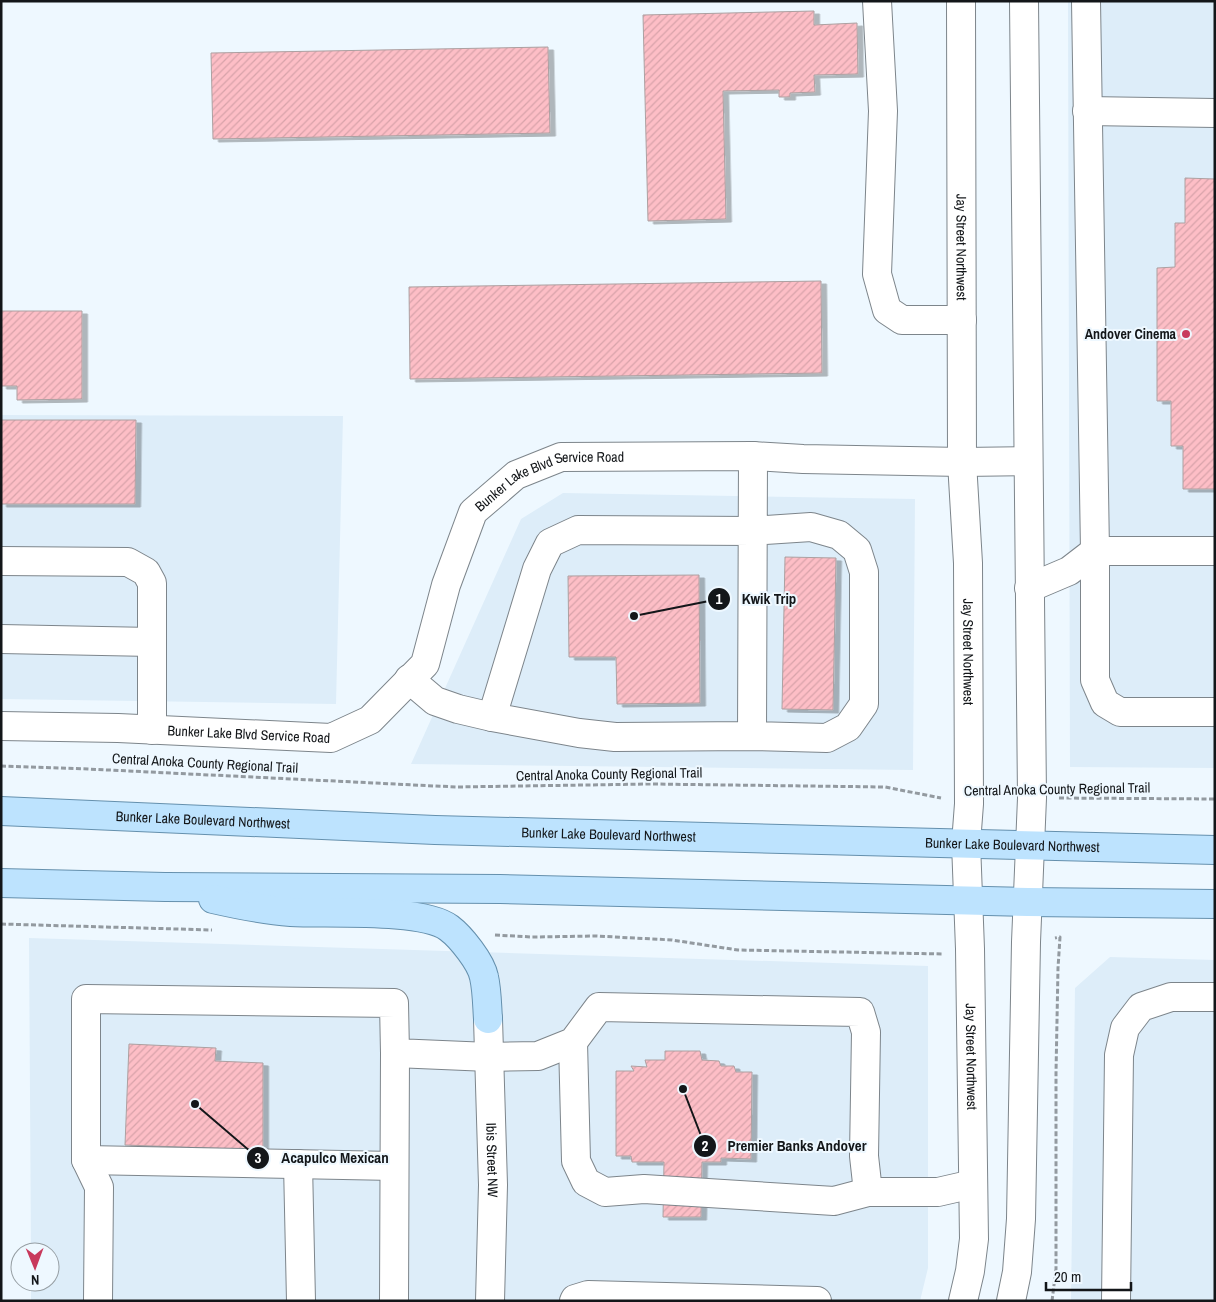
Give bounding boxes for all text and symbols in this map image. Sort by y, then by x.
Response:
street label: Jay Street Northwest [952,194,971,300]
place label: Andover Cinema [1085,325,1177,343]
marker: Andover Cinema [1180,328,1192,340]
street label: Bunker Lake Blvd Service Road [471,448,624,515]
callout: Kwik Trip [706,584,806,614]
text: 1 [716,588,723,609]
text: Kwik Trip [742,588,796,609]
street label: Jay Street Northwest [959,598,978,705]
street label: Bunker Lake Blvd Service Road [167,721,331,747]
street label: Central Anoka County Regional Trail [111,749,299,777]
street label: Central Anoka County Regional Trail [516,763,702,785]
street label: Central Anoka County Regional Trail [964,778,1150,800]
street label: Bunker Lake Boulevard Northwest [115,807,290,833]
street label: Bunker Lake Boulevard Northwest [521,823,696,846]
street label: Bunker Lake Boulevard Northwest [925,834,1100,856]
street label: Jay Street Northwest [962,1003,981,1110]
street label: Ibis Street NW [482,1122,502,1198]
callout: Premier Banks Andover [693,1131,877,1161]
text: 2 [702,1135,709,1156]
text: Premier Banks Andover [727,1135,867,1156]
callout: Acapulco Mexican [246,1143,398,1173]
text: 3 [255,1147,262,1168]
text: Acapulco Mexican [281,1147,389,1168]
north arrow [10,1242,60,1292]
scale bar [1046,1260,1131,1292]
text: 20 m [1054,1266,1081,1287]
text: N [31,1271,40,1289]

